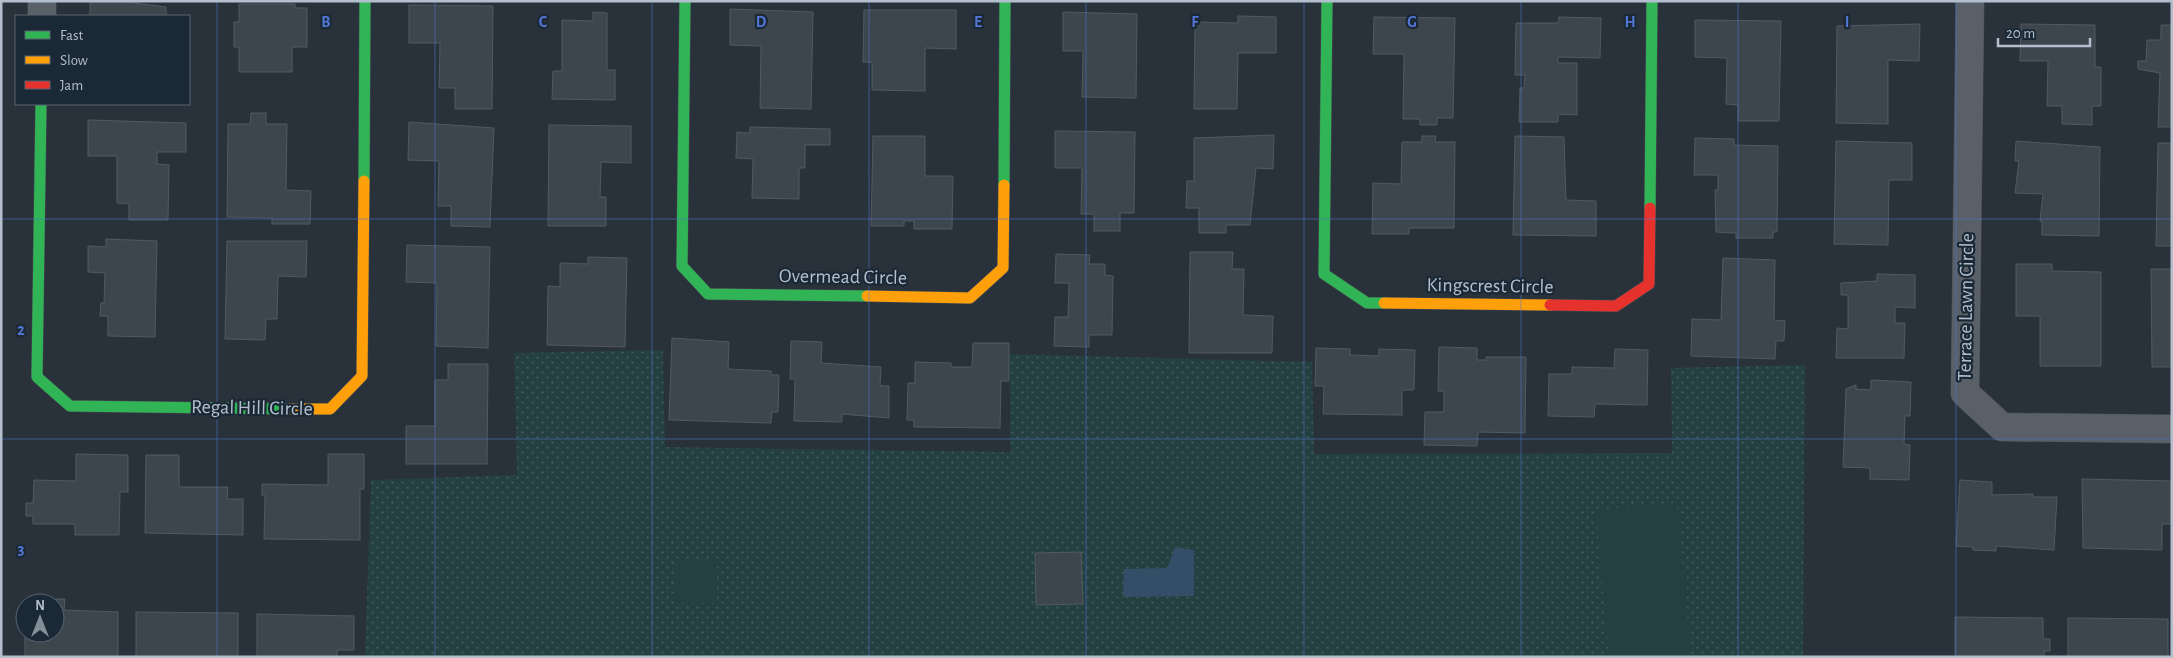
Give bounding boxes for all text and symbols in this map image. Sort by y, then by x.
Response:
text: B [321,14,331,30]
text: C [539,14,548,30]
text: D [756,14,767,30]
text: E [974,14,982,30]
text: F [1191,14,1199,30]
text: G [1407,14,1417,30]
text: H [1624,14,1636,30]
text: I [1845,14,1849,30]
legend [15,15,190,105]
scale bar [1998,15,2090,47]
text: 20 m [2006,26,2035,41]
text: Fast [60,28,84,43]
text: Slow [60,53,88,68]
text: Jam [60,78,83,93]
street label: Terrace Lawn Circle [1955,233,1977,381]
street label: Overmead Circle [779,266,907,288]
street label: Kingscrest Circle [1426,275,1554,297]
text: 2 [17,322,25,338]
street label: Regal Hill Circle [191,397,313,419]
text: 3 [18,541,25,557]
north arrow [15,593,65,643]
text: N [35,599,45,613]

